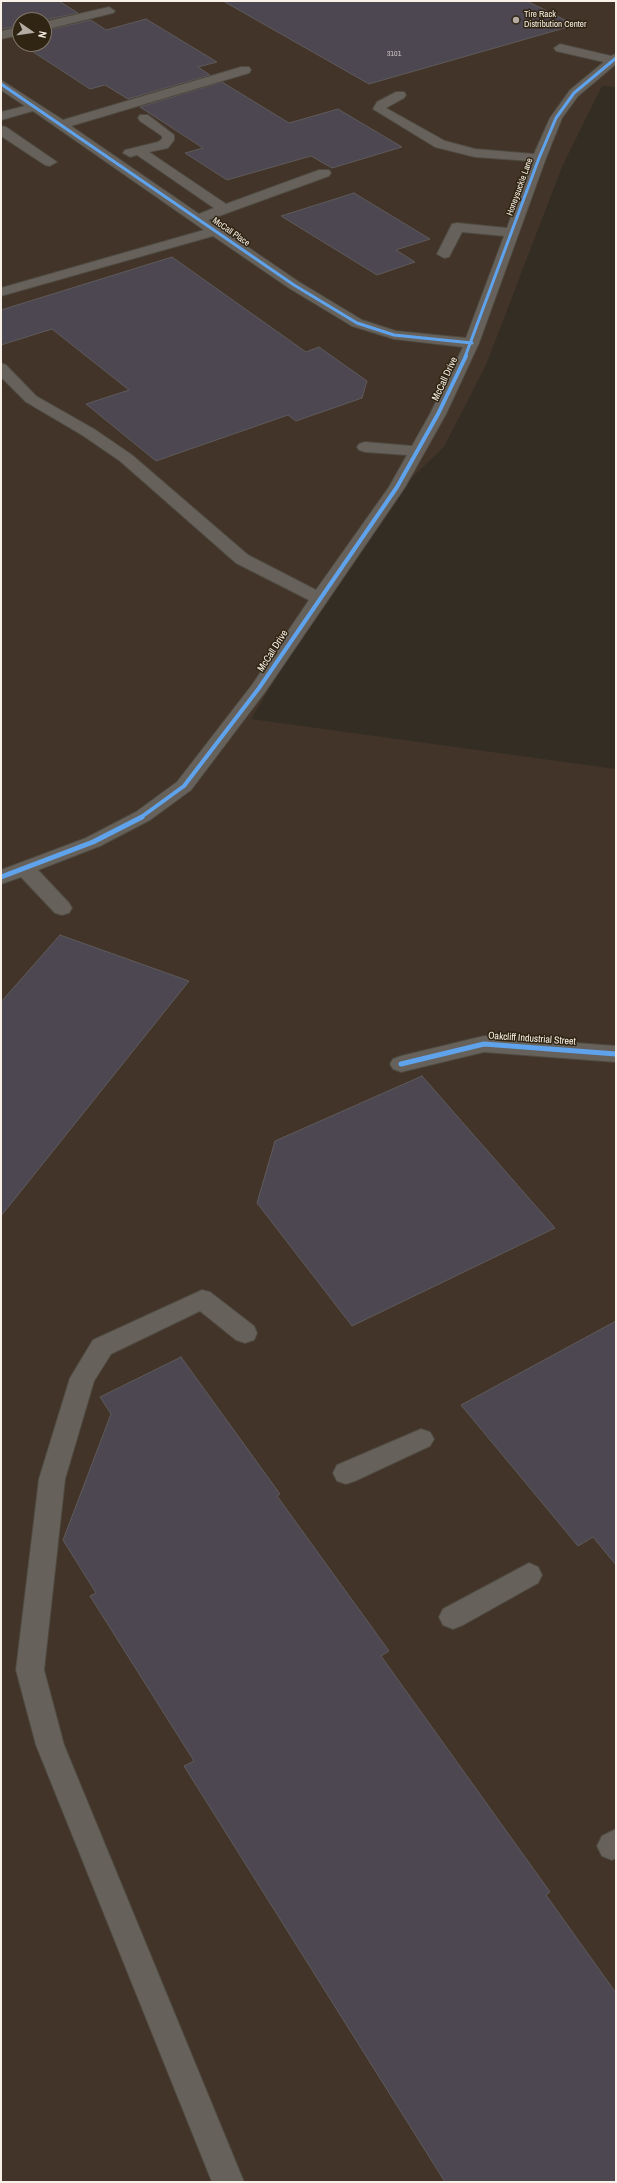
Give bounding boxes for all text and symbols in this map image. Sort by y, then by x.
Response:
place label: Tire Rack Distribution Center [524,10,586,31]
north arrow [12,12,52,52]
marker: Tire Rack Distribution Center [511,15,521,25]
text: N [35,30,50,39]
house number: 3101 [387,49,401,59]
street label: Honeysuckle Lane [505,157,535,217]
street label: McCall Place [210,215,252,249]
street label: McCall Drive [430,355,460,403]
street label: McCall Drive [255,628,291,674]
street label: Oakcliff Industrial Street [488,1030,576,1048]

